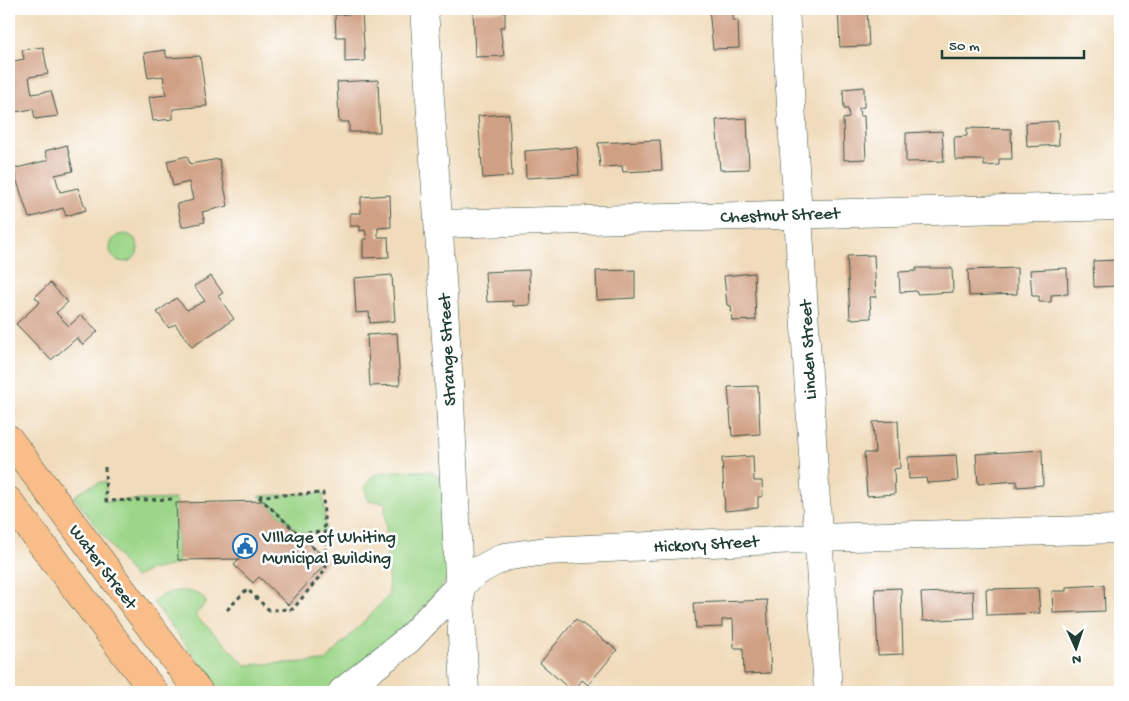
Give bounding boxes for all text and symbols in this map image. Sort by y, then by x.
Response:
scale bar [942,28,1084,60]
text: 50 m [949,38,980,56]
street label: Chestnut Street [720,204,842,229]
street label: Strange Street [435,292,462,407]
street label: Linden Street [796,298,823,400]
street label: Water Street [63,521,142,615]
place label: VIllage of Whiting Municipal Building [261,528,396,570]
street label: Hickory Street [653,532,761,559]
public building icon: VIllage of Whiting Municipal Building [232,533,258,559]
north arrow [1052,624,1102,674]
text: N [1072,650,1082,667]

